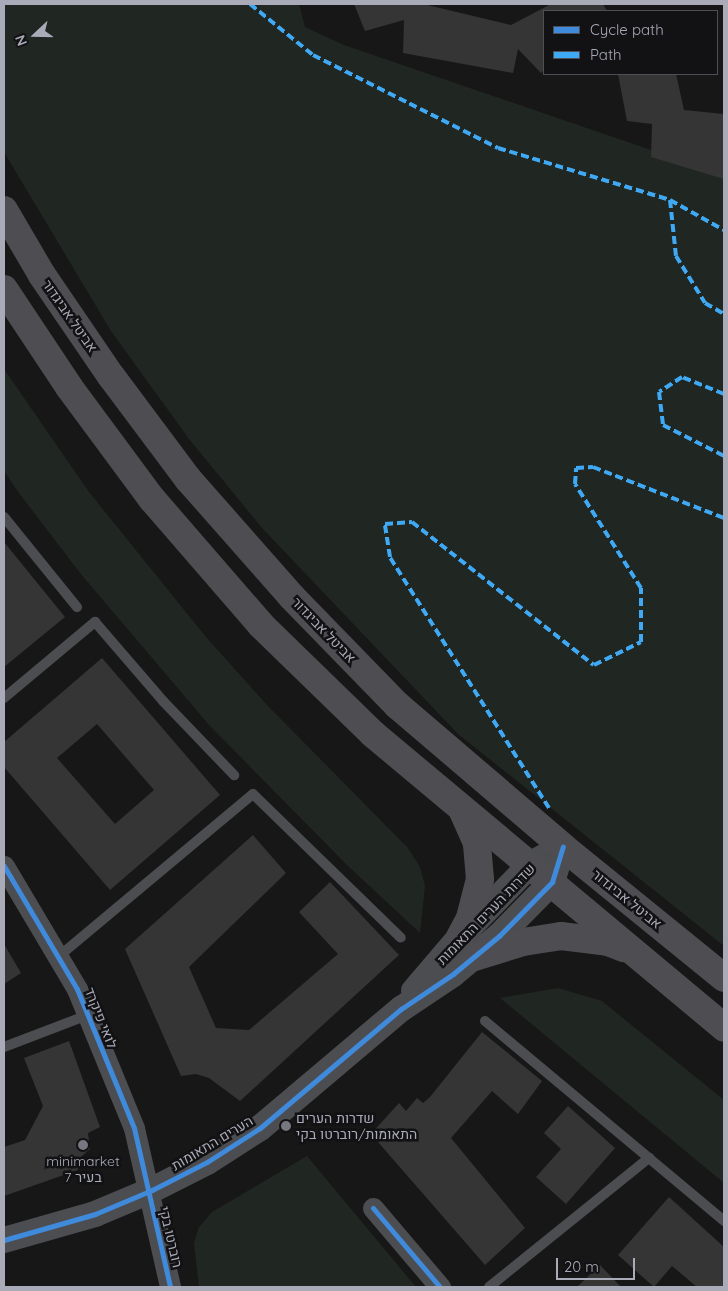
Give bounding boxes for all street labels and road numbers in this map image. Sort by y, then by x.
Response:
street label: אביטל אביגדור [39,277,101,355]
street label: אביטל אביגדור [289,594,359,666]
street label: שדרות הערים התאומות [433,860,539,968]
street label: אביטל אביגדור [589,866,665,932]
street label: לואי פיקרד [81,985,121,1051]
street label: הערים התאומות [168,1112,256,1174]
street label: רוברטו בקי [156,1205,186,1269]

